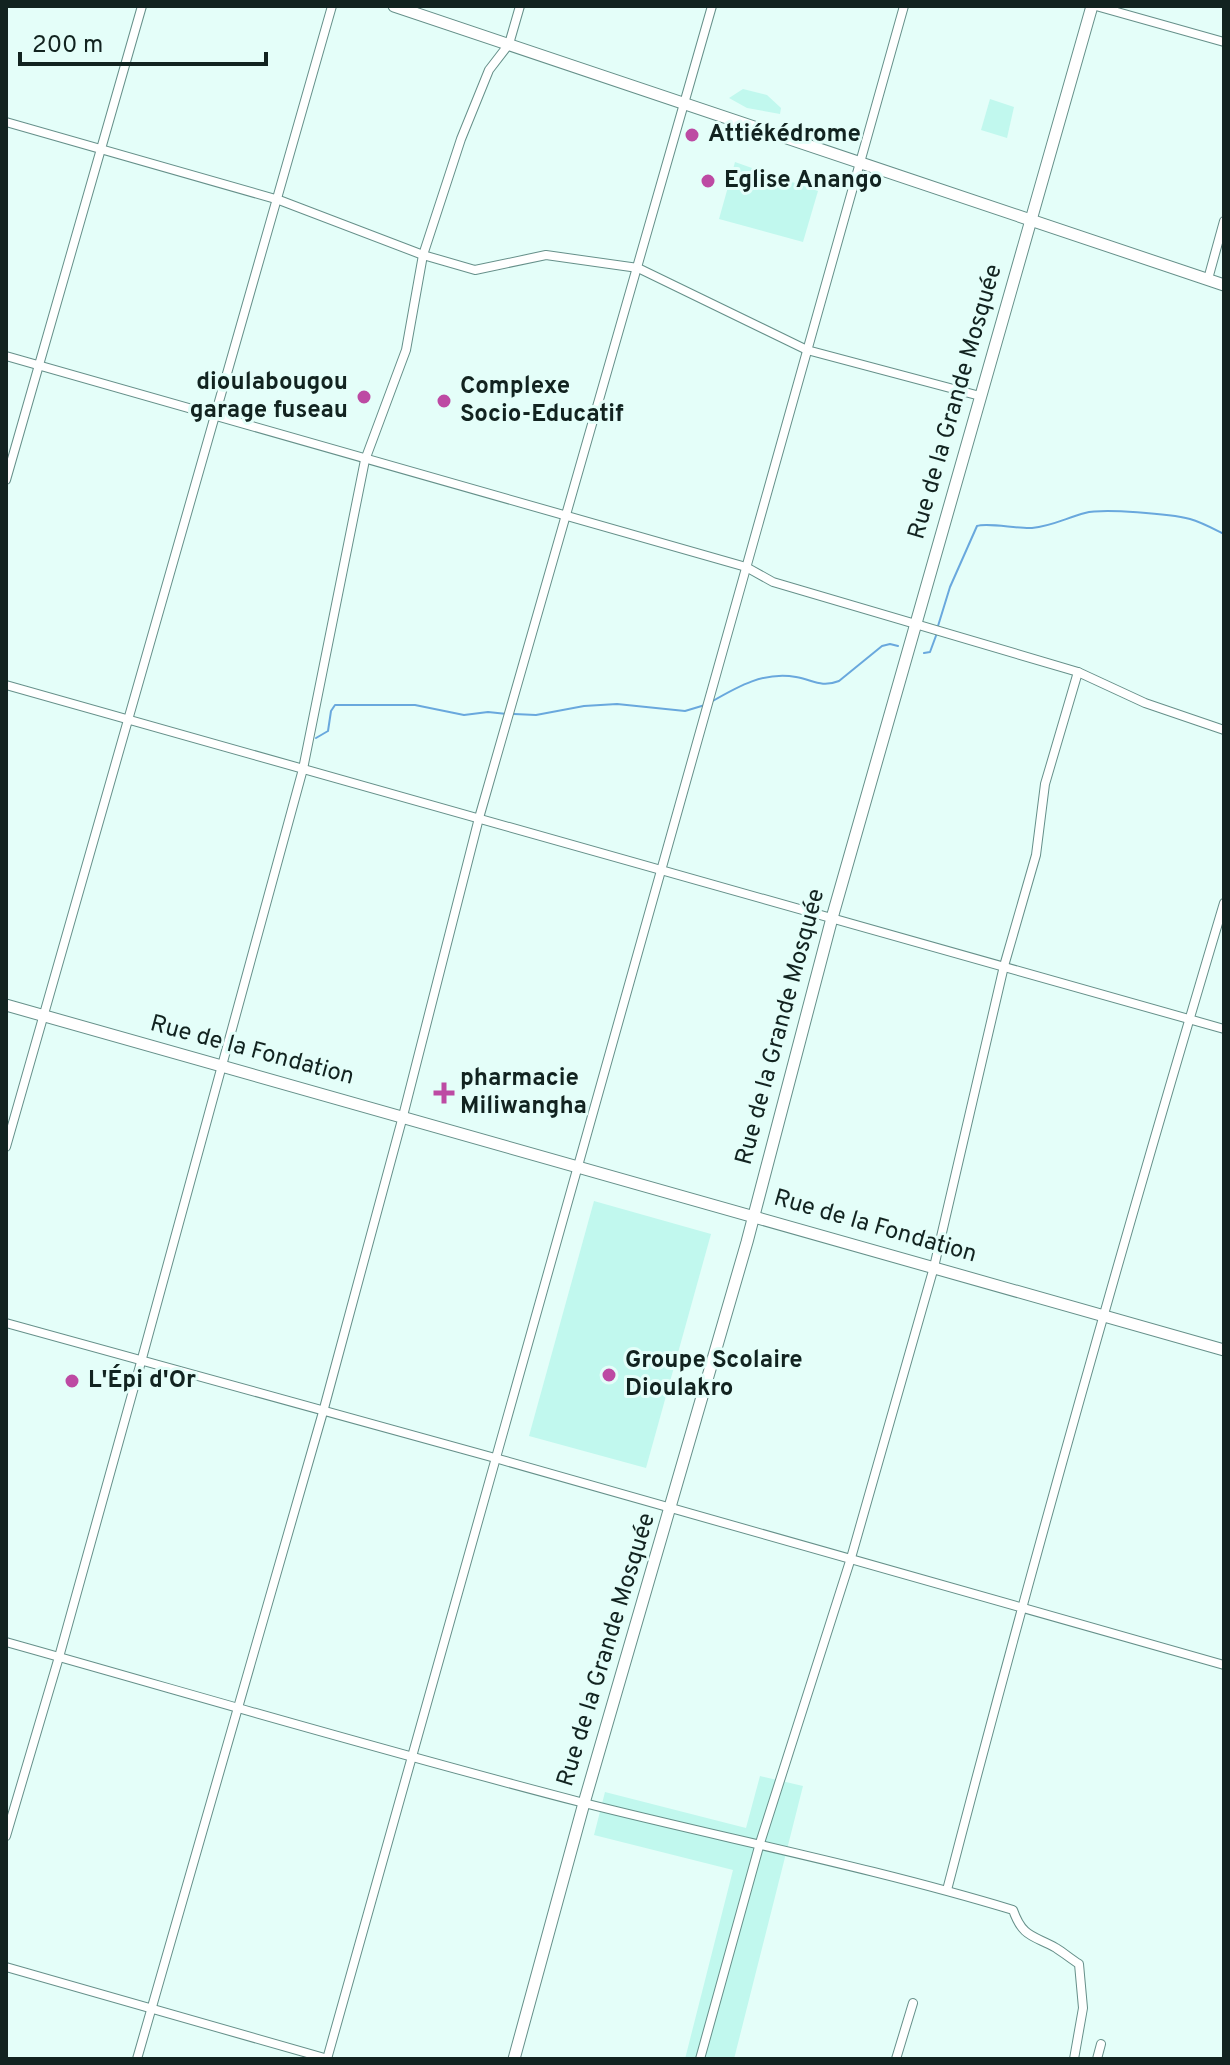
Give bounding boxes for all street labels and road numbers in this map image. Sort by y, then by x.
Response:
street label: Rue de la Grande Mosquée [902,261,1010,543]
street label: Rue de la Grande Mosquée [730,886,832,1168]
street label: Rue de la Fondation [147,1009,357,1093]
street label: Rue de la Fondation [770,1184,980,1270]
street label: Rue de la Grande Mosquée [551,1510,663,1790]

